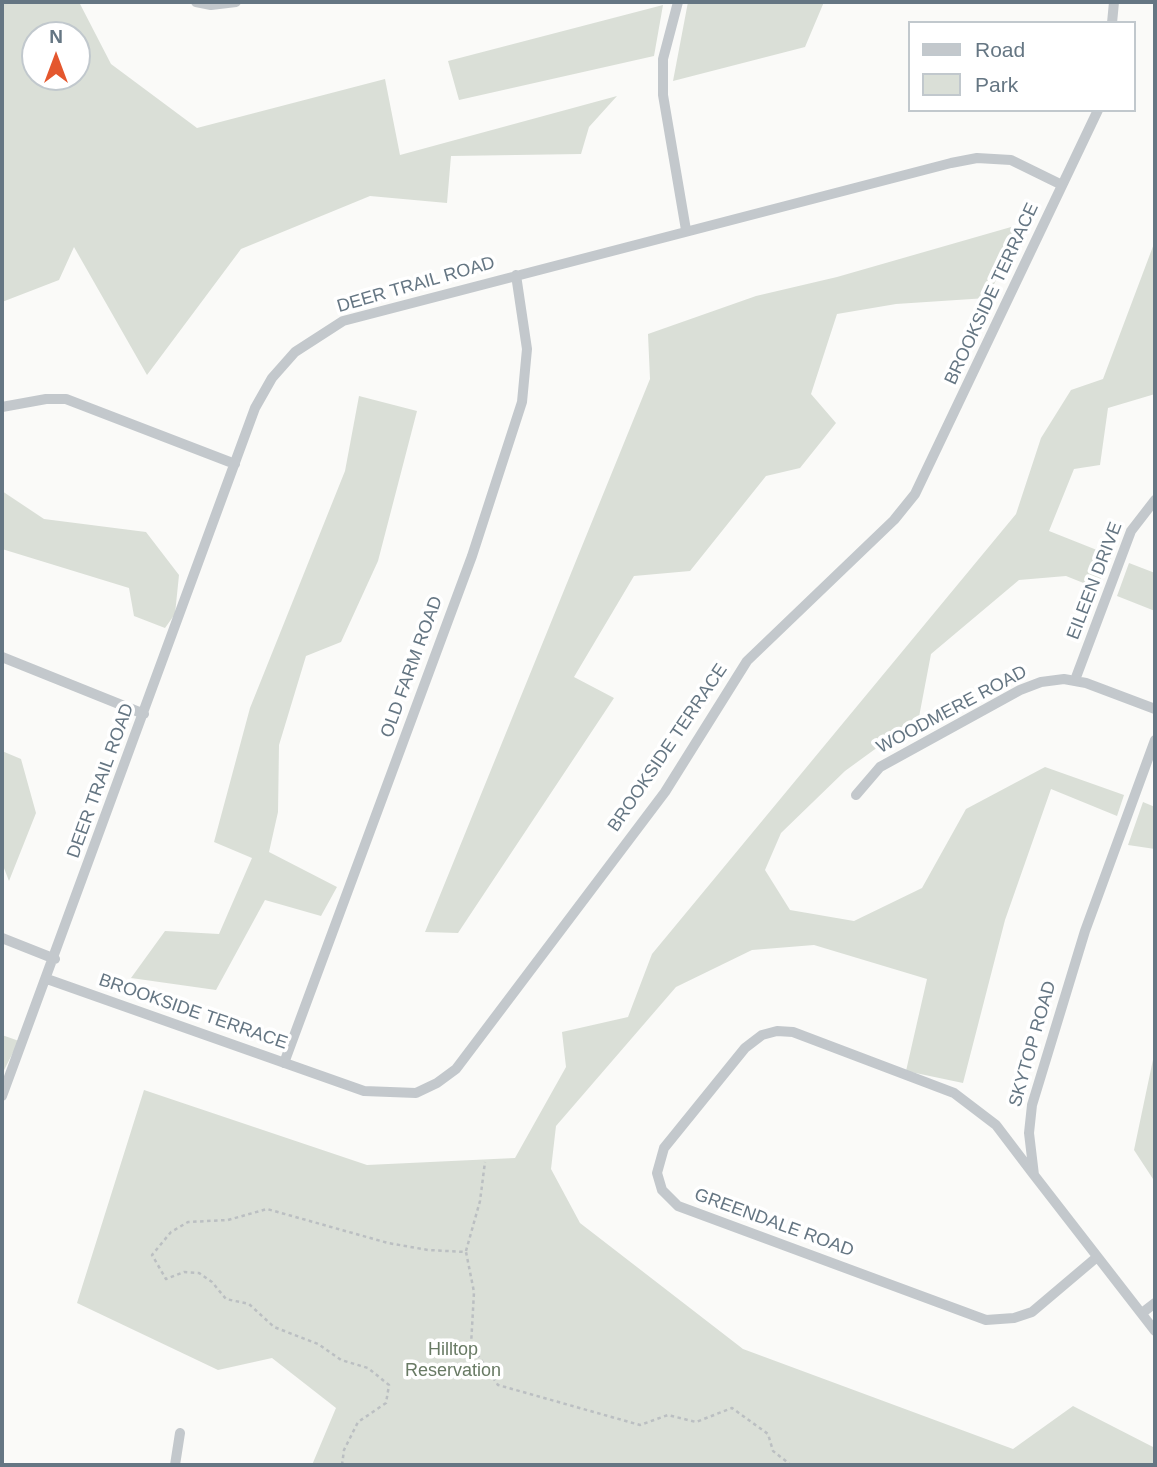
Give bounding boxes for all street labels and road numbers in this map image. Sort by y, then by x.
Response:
street label: BROOKSIDE TERRACE [940,200,1044,388]
street label: DEER TRAIL ROAD [335,252,497,318]
street label: EILEEN DRIVE [1063,519,1127,643]
street label: OLD FARM ROAD [376,593,448,741]
street label: BROOKSIDE TERRACE [604,660,732,836]
street label: WOODMERE ROAD [873,661,1031,759]
street label: DEER TRAIL ROAD [63,701,139,861]
street label: BROOKSIDE TERRACE [96,970,290,1054]
street label: SKYTOP ROAD [1005,979,1061,1109]
street label: GREENDALE ROAD [691,1184,857,1262]

